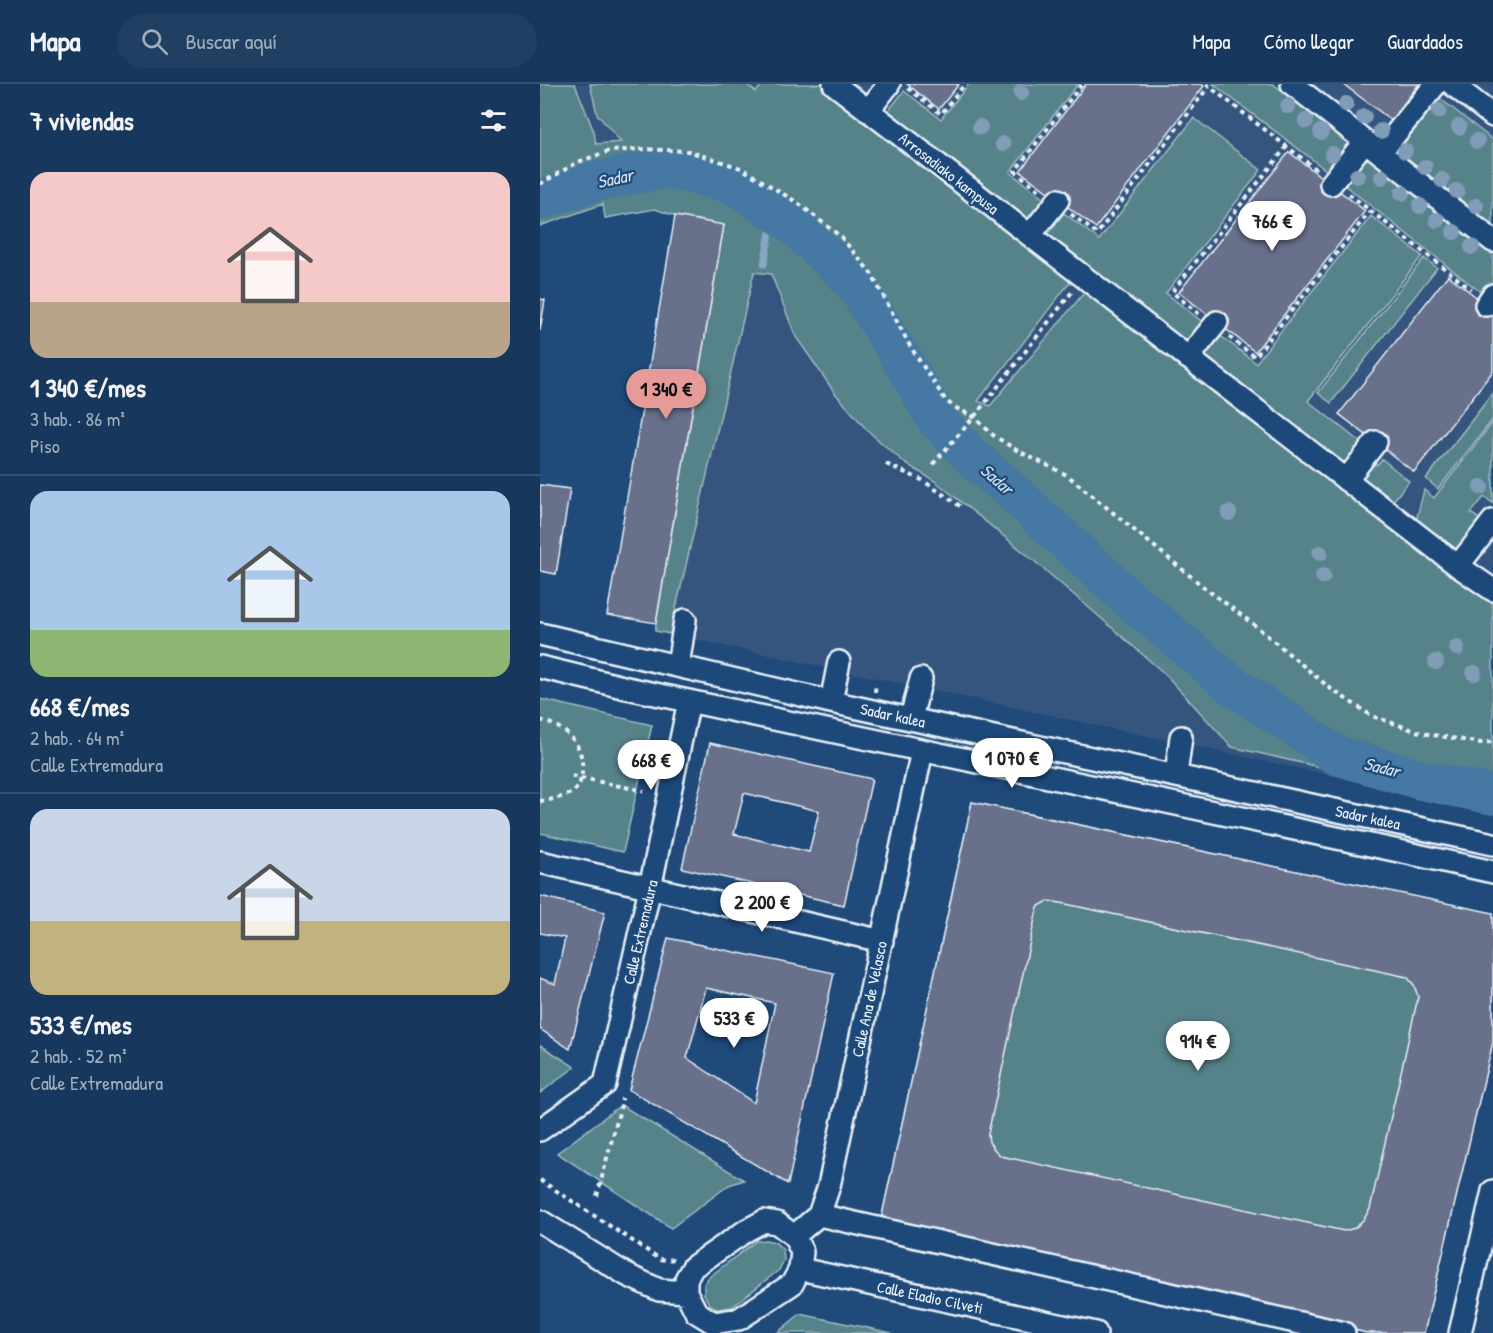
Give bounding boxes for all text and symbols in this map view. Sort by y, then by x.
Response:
search box [117,14,537,68]
text: Mapa [30,22,81,60]
icon: search [138,25,171,58]
text: Buscar aquí [186,26,277,56]
text: Mapa [1192,27,1230,56]
text: Cómo llegar [1263,27,1354,56]
text: Guardados [1387,27,1463,56]
text: 7 viviendas [30,103,134,138]
icon: filters [477,104,510,137]
street label: Arrosadiako kampusa [894,127,1004,219]
water label: Sadar [595,162,637,194]
pin: 766 € [1230,201,1314,252]
text: 766 € [1252,207,1292,234]
icon: home [216,211,324,319]
pin: 1 340 € [611,369,721,420]
text: 1 340 €/mes [30,370,146,405]
text: 1 340 € [640,375,692,402]
text: 3 hab. · 86 m² [30,405,125,432]
text: Piso [30,432,60,459]
water label: Sadar [975,458,1020,502]
icon: home [216,530,324,638]
text: 668 €/mes [30,689,130,724]
street label: Sadar kalea [859,697,927,733]
text: 2 hab. · 64 m² [30,724,124,751]
pin: 1 070 € [957,738,1067,789]
pin: 668 € [609,740,693,791]
text: 1 070 € [985,744,1039,771]
text: 668 € [632,746,670,773]
water label: Sadar [1361,750,1405,784]
text: Calle Extremadura [30,751,163,778]
street label: Sadar kalea [1334,799,1402,835]
icon: home [216,848,324,956]
street label: Calle Extremadura [617,878,663,986]
pin: 2 200 € [707,882,817,933]
text: 2 200 € [734,888,790,915]
street label: Calle Ana de Velasco [846,938,892,1059]
pin: 533 € [692,998,776,1049]
text: 533 € [714,1004,754,1031]
text: 533 €/mes [30,1007,132,1042]
pin: 914 € [1156,1021,1240,1072]
text: 914 € [1180,1027,1216,1054]
text: 2 hab. · 52 m² [30,1042,127,1069]
text: Calle Extremadura [30,1069,163,1096]
street label: Calle Eladio Cilveti [875,1275,985,1319]

